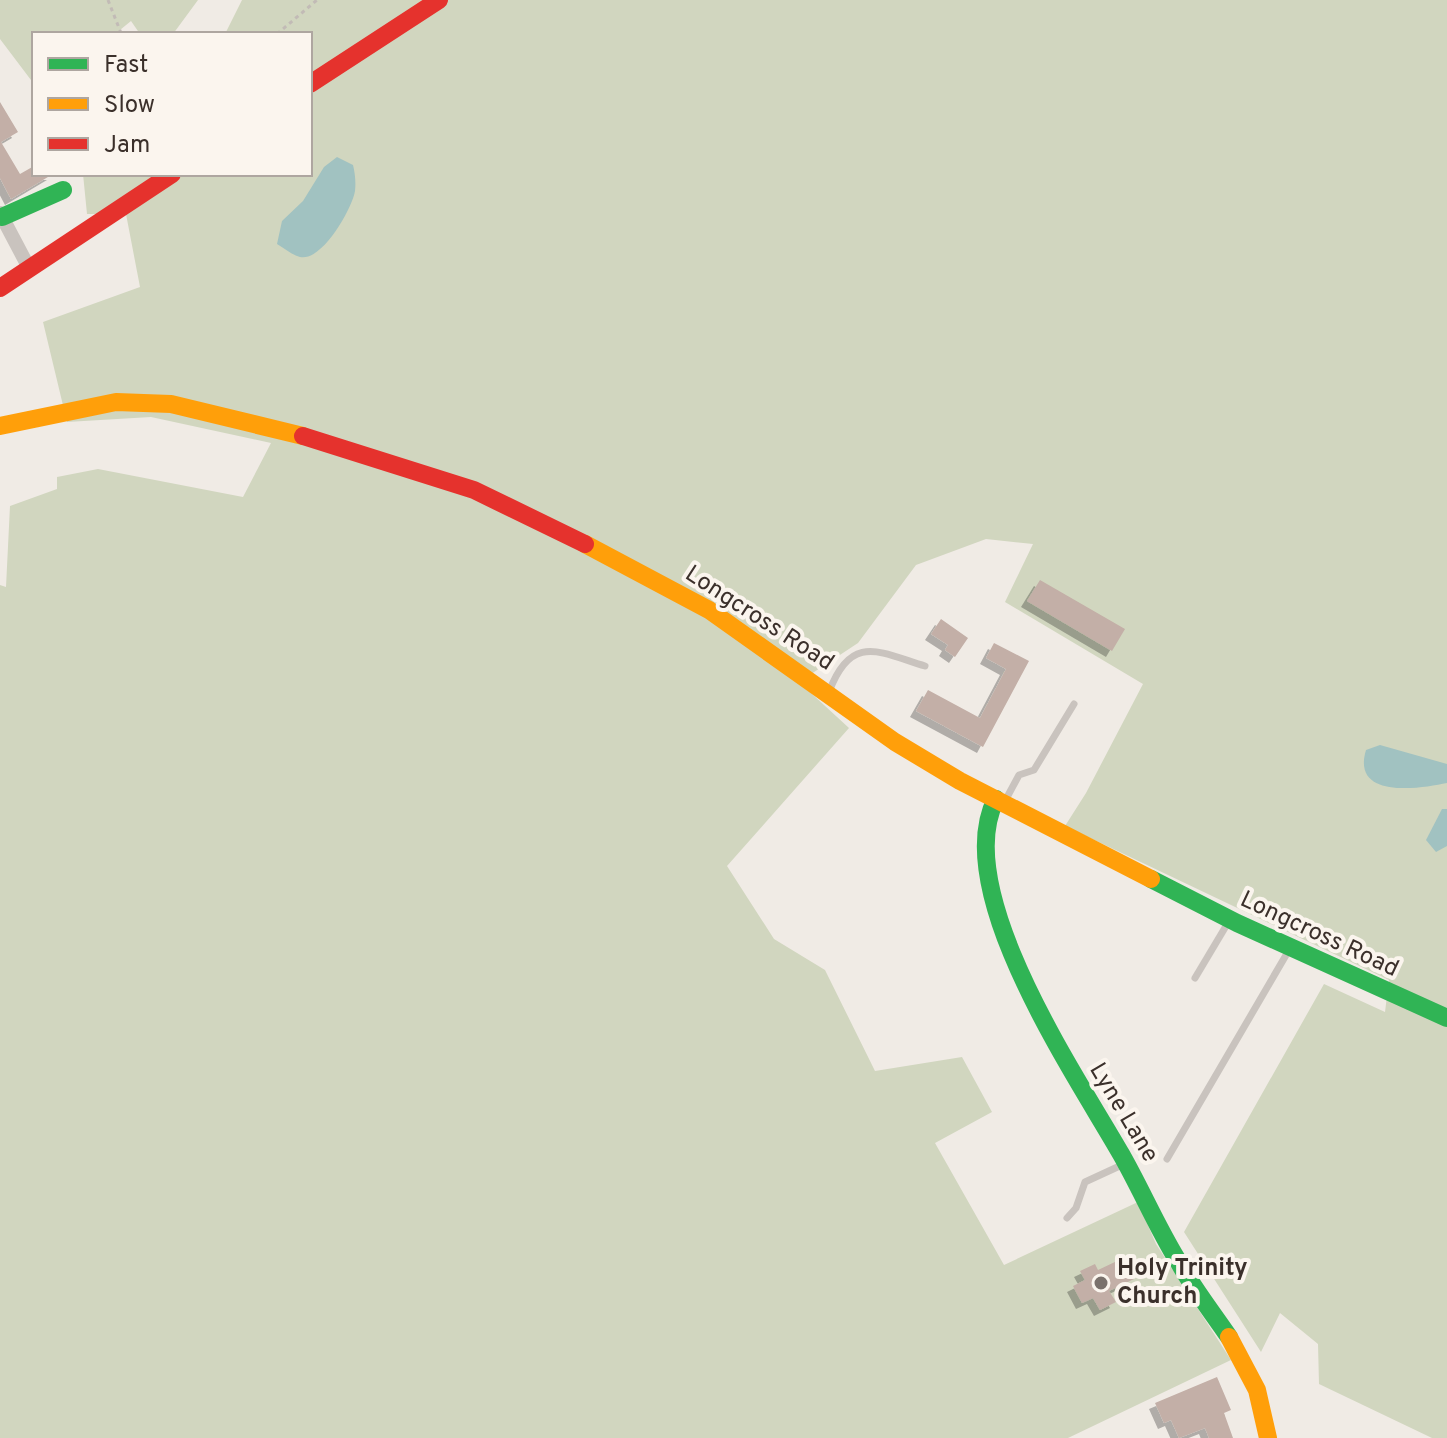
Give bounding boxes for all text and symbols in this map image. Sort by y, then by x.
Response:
legend [32,32,312,176]
text: Fast [104,51,148,81]
text: Slow [104,91,155,121]
text: Jam [104,131,150,161]
street label: Longcross Road [679,560,839,678]
street label: Longcross Road [1235,885,1403,985]
street label: Lyne Lane [1082,1058,1164,1168]
place label: Holy Trinity Church [1117,1254,1248,1312]
marker: Holy Trinity Church [1092,1274,1110,1292]

